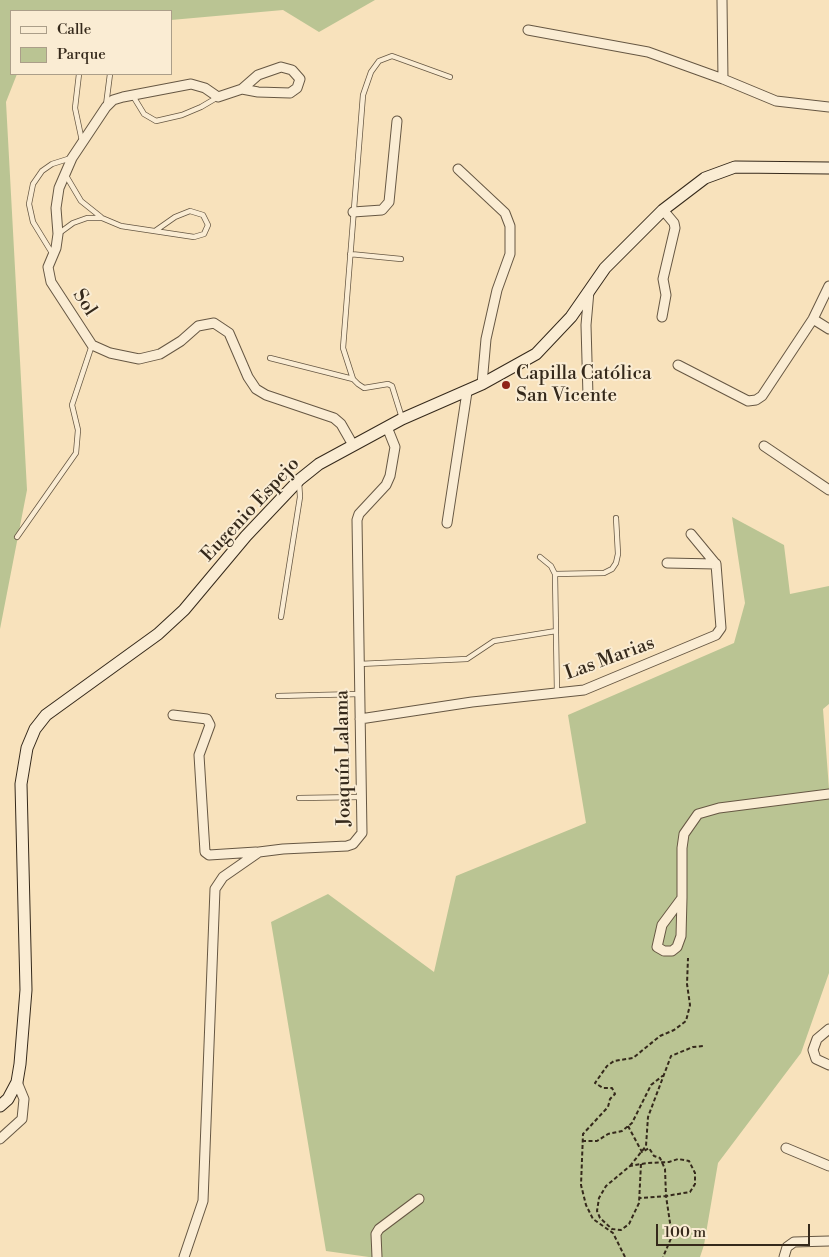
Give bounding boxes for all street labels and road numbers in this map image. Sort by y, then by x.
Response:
street label: Sol [67,285,101,321]
street label: Eugenio Espejo [197,453,305,567]
street label: Las Marias [562,632,658,686]
street label: Joaquín Lalama [331,690,357,826]

